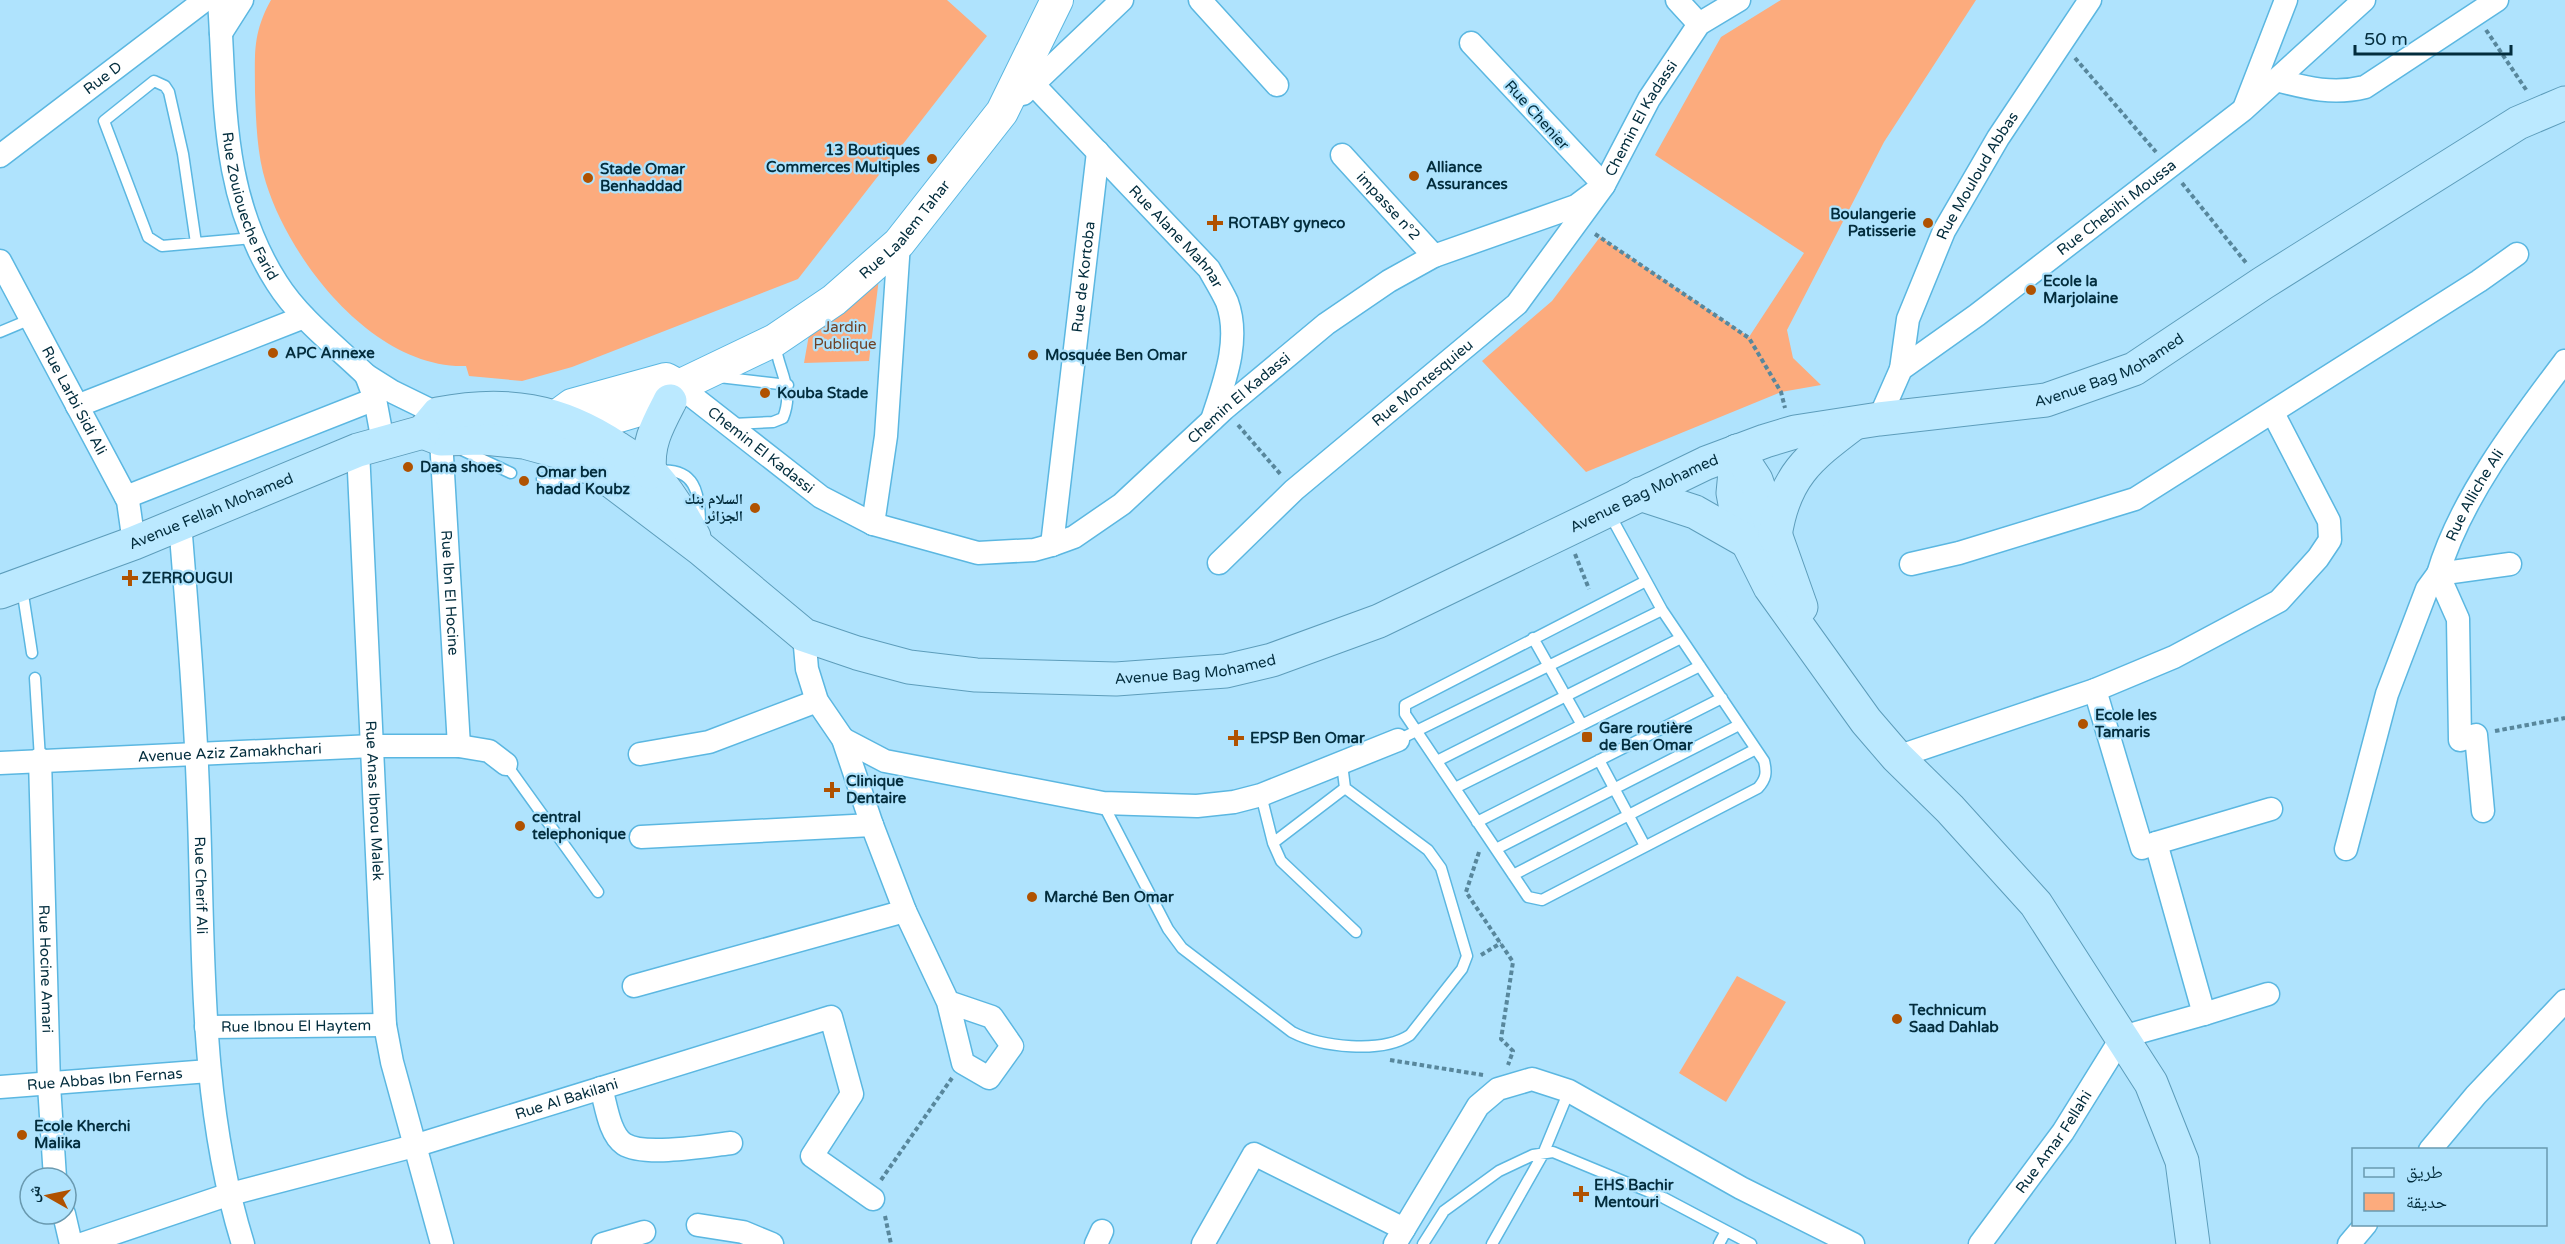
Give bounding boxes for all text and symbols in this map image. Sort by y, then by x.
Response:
scale bar [2355,18,2511,56]
text: 50 m [2364,28,2408,50]
street label: Chemin El Kadassi [1601,57,1681,179]
street label: Rue D [80,58,125,98]
street label: Rue Chenier [1501,77,1573,154]
street label: Rue Mouloud Abbas [1932,108,2022,242]
street label: Rue Zouioueche Farid [219,131,282,283]
place label: 13 Boutiques Commerces Multiples [766,141,920,177]
marker: 13 Boutiques Commerces Multiples [925,152,939,166]
street label: Rue Chebihi Moussa [2053,156,2180,259]
place label: Alliance Assurances [1426,158,1508,193]
place label: Stade Omar Benhaddad [600,160,685,195]
street label: impasse n°2 [1353,168,1424,244]
marker: Alliance Assurances [1407,169,1421,183]
marker: Stade Omar Benhaddad [581,171,595,185]
street label: Rue Laalem Tahar [856,176,954,283]
street label: Rue Alane Mahnar [1125,182,1227,291]
place label: Boulangerie Patisserie [1830,205,1917,240]
marker: ROTABY gyneco [1206,214,1224,232]
place label: ROTABY gyneco [1228,214,1345,233]
marker: Boulangerie Patisserie [1921,216,1935,230]
street label: Rue de Kortoba [1068,220,1099,333]
place label: Ecole la Marjolaine [2043,272,2119,308]
marker: Ecole la Marjolaine [2024,283,2038,297]
park label: Jardin Publique [813,318,877,353]
street label: Avenue Bag Mohamed [2034,329,2187,410]
street label: Rue Montesquieu [1368,336,1477,430]
street label: Rue Larbi Sidi Ali [38,343,111,458]
place label: APC Annexe [285,344,375,362]
marker: APC Annexe [266,346,280,360]
place label: Mosquée Ben Omar [1045,346,1187,365]
marker: Mosquée Ben Omar [1026,348,1040,362]
street label: Chemin El Kadassi [1184,349,1294,447]
place label: Kouba Stade [777,384,869,402]
marker: Kouba Stade [758,386,772,400]
street label: Chemin El Kadassi [704,403,818,497]
street label: Rue Alliche Ali [2442,446,2508,544]
street label: Avenue Bag Mohamed [1567,450,1721,536]
place label: Dana shoes [420,458,502,476]
marker: Dana shoes [401,460,415,474]
place label: Omar ben hadad Koubz [536,463,631,498]
street label: Avenue Fellah Mohamed [126,469,296,553]
marker: Omar ben hadad Koubz [517,474,531,488]
place label: السلام بنك الجزائر [684,490,743,525]
marker: السلام بنك الجزائر [748,501,762,515]
street label: Rue Ibn El Hocine [437,529,463,656]
place label: ZERROUGUI [142,569,233,587]
marker: ZERROUGUI [123,571,137,585]
street label: Avenue Bag Mohamed [1114,650,1278,688]
place label: Ecole les Tamaris [2094,706,2157,741]
marker: Ecole les Tamaris [2076,717,2090,731]
place label: Gare routière de Ben Omar [1599,719,1693,754]
street label: Rue Anas Ibnou Malek [362,720,387,881]
marker: EPSP Ben Omar [1227,729,1245,747]
place label: EPSP Ben Omar [1250,729,1365,747]
marker: Gare routière de Ben Omar [1580,730,1594,744]
street label: Avenue Aziz Zamakhchari [137,739,322,766]
place label: Clinique Dentaire [846,772,907,807]
marker: Clinique Dentaire [823,781,841,799]
place label: central telephonique [531,808,627,844]
marker: central telephonique [513,819,527,833]
street label: Rue Cherif Ali [191,836,211,935]
place label: Marché Ben Omar [1044,888,1174,906]
marker: Marché Ben Omar [1025,890,1039,904]
street label: Rue Hocine Amari [35,904,57,1033]
place label: Technicum Saad Dahlab [1908,1001,1999,1036]
marker: Technicum Saad Dahlab [1890,1012,1904,1026]
street label: Rue Ibnou El Haytem [221,1016,371,1036]
street label: Rue Abbas Ibn Fernas [26,1064,183,1094]
street label: Rue Al Bakilani [513,1074,620,1123]
street label: Rue Amar Fellahi [2012,1087,2096,1197]
place label: Ecole Kherchi Malika [34,1117,131,1152]
marker: Ecole Kherchi Malika [15,1128,29,1142]
legend [2352,1148,2547,1226]
text: طريق [2406,1161,2443,1183]
north arrow [18,1166,78,1226]
place label: EHS Bachir Mentouri [1594,1176,1674,1211]
text: ش [23,1184,45,1204]
marker: EHS Bachir Mentouri [1572,1185,1590,1203]
text: حديقة [2406,1191,2447,1213]

